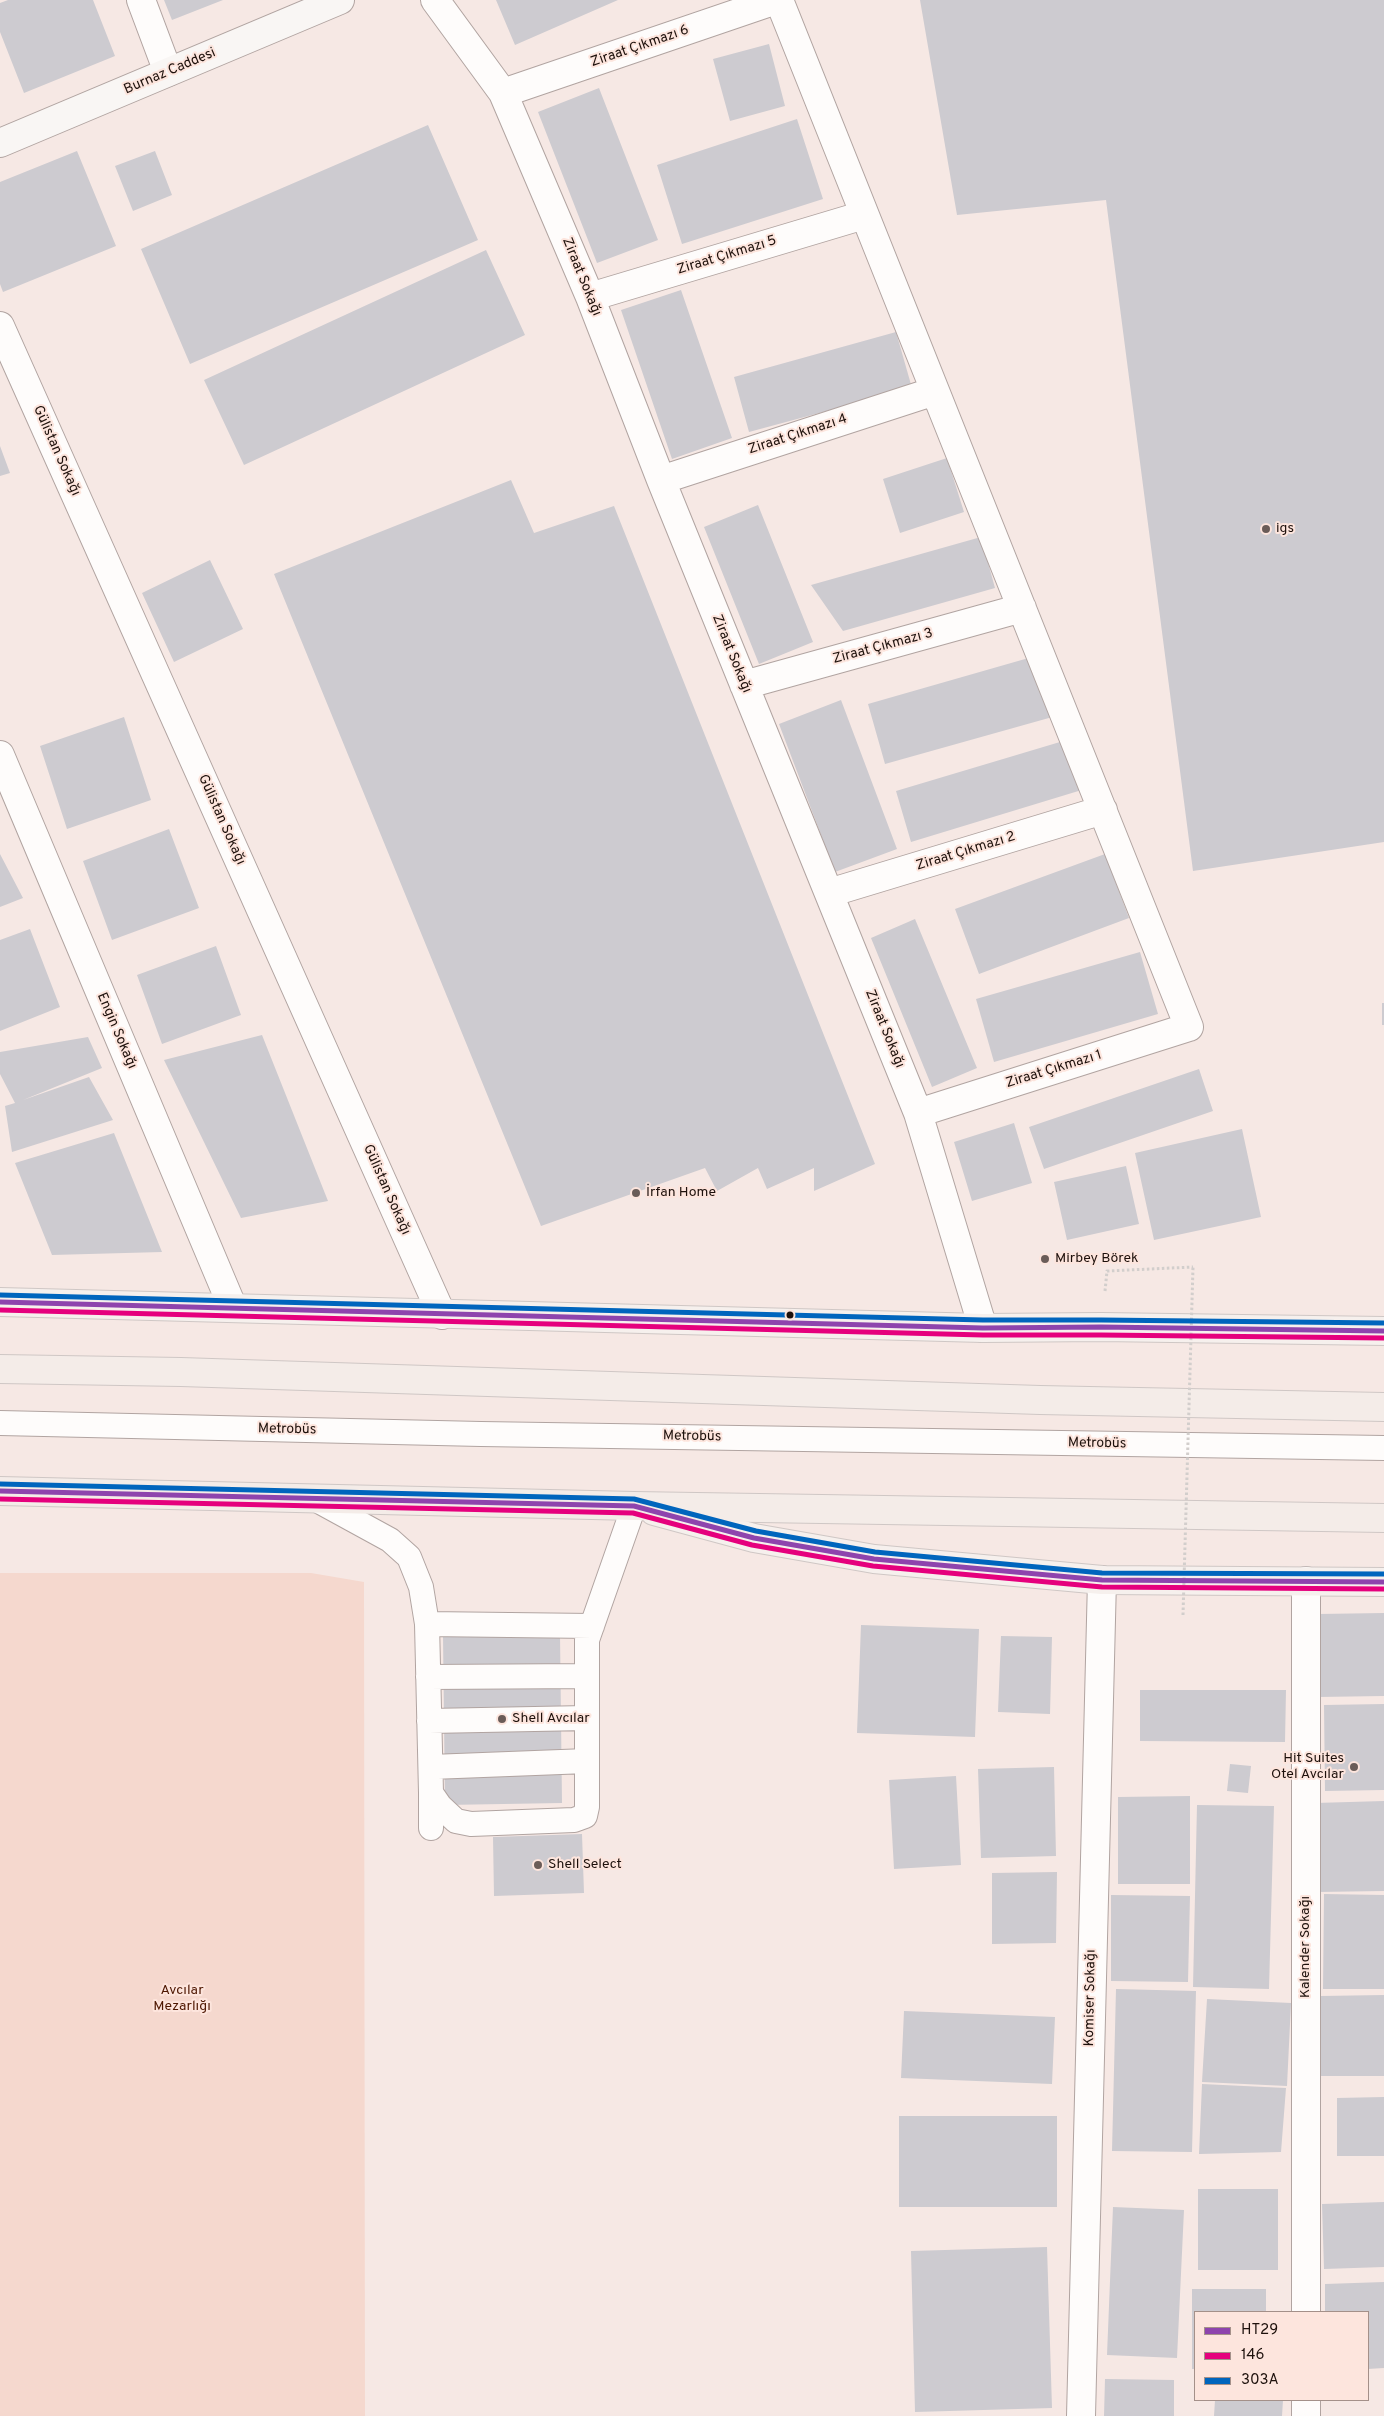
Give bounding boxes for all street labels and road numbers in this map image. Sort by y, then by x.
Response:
street label: Ziraat Çıkmazı 6 [589,22,691,72]
street label: Burnaz Caddesi [122,45,218,99]
street label: Ziraat Çıkmazı 5 [675,233,779,279]
street label: Ziraat Sokağı [558,235,604,319]
street label: Gülistan Sokağı [29,403,83,499]
street label: Ziraat Çıkmazı 4 [746,411,850,459]
street label: Ziraat Sokağı [708,612,754,696]
street label: Ziraat Çıkmazı 3 [831,626,935,668]
street label: Gülistan Sokağı [194,772,248,868]
street label: Ziraat Çıkmazı 2 [914,829,1018,875]
street label: Ziraat Sokağı [861,987,907,1071]
street label: Engin Sokağı [92,990,140,1072]
street label: Ziraat Çıkmazı 1 [1004,1047,1104,1093]
street label: Gülistan Sokağı [359,1142,413,1238]
street label: Metrobüs [258,1421,316,1439]
street label: Metrobüs [663,1428,721,1446]
street label: Metrobüs [1068,1435,1126,1453]
street label: Kalender Sokağı [1298,1896,1314,1998]
street label: Komiser Sokağı [1082,1949,1100,2047]

